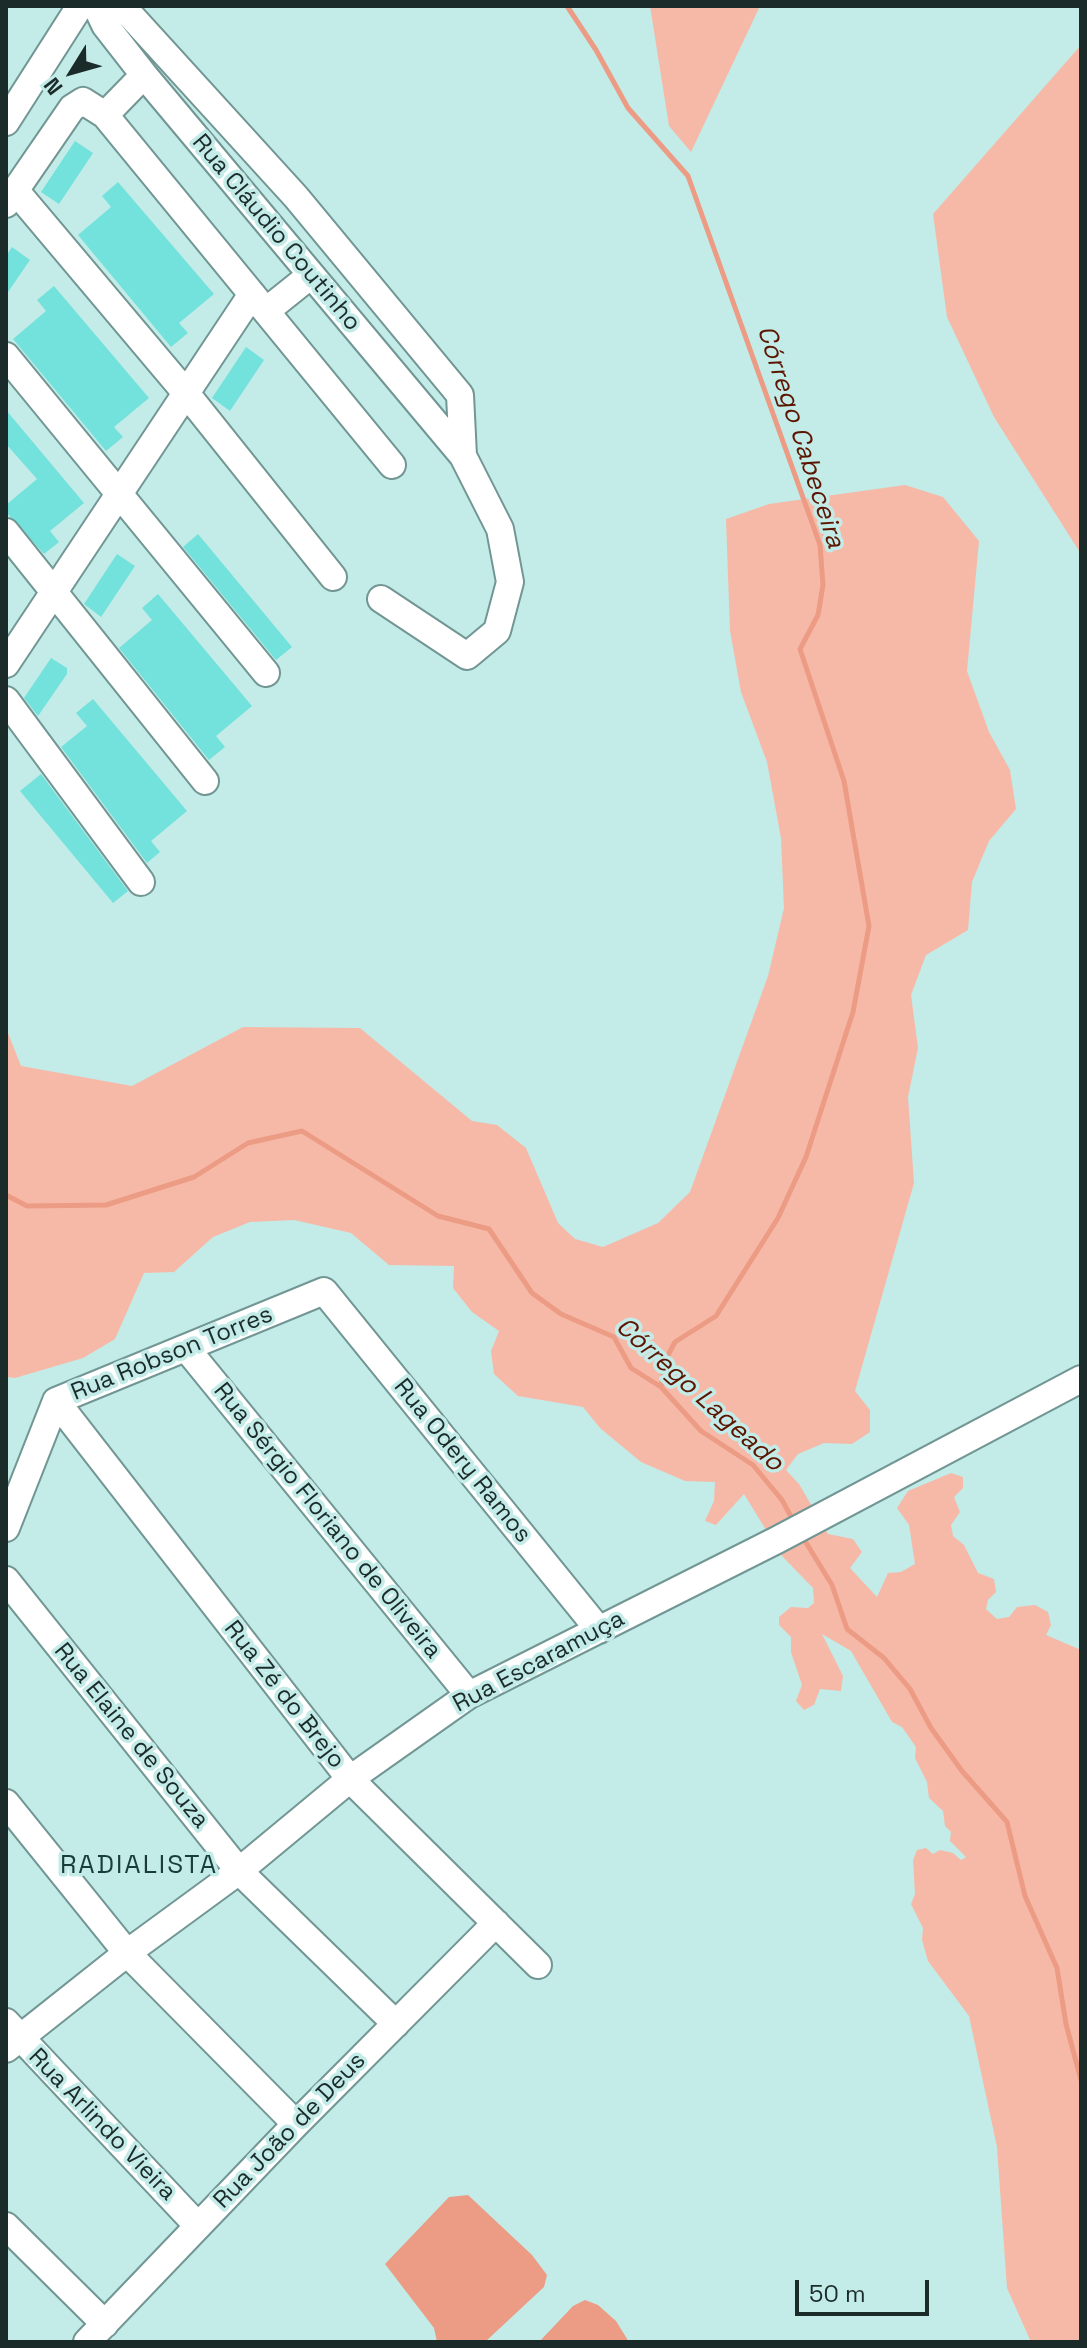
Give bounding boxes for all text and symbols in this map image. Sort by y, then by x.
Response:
north arrow [32,32,112,112]
text: N [37,72,68,101]
street label: Rua Cláudio Coutinho [185,129,367,337]
water label: Córrego Cabeceira [749,322,851,552]
street label: Rua Robson Torres [67,1300,277,1408]
water label: Córrego Lageado [609,1311,789,1479]
street label: Rua Odery Ramos [387,1373,537,1549]
street label: Rua Sérgio Floriano de Oliveira [207,1377,447,1665]
street label: Rua Escaramuça [448,1605,630,1719]
street label: Rua Zé do Brejo [217,1615,351,1775]
street label: Rua Elaine de Souza [47,1637,215,1835]
district label: RADIALISTA [60,1850,218,1882]
street label: Rua Arlindo Vieira [22,2043,182,2207]
street label: Rua João de Deus [208,2047,372,2215]
scale bar [799,2264,933,2314]
text: 50 m [809,2278,866,2309]

